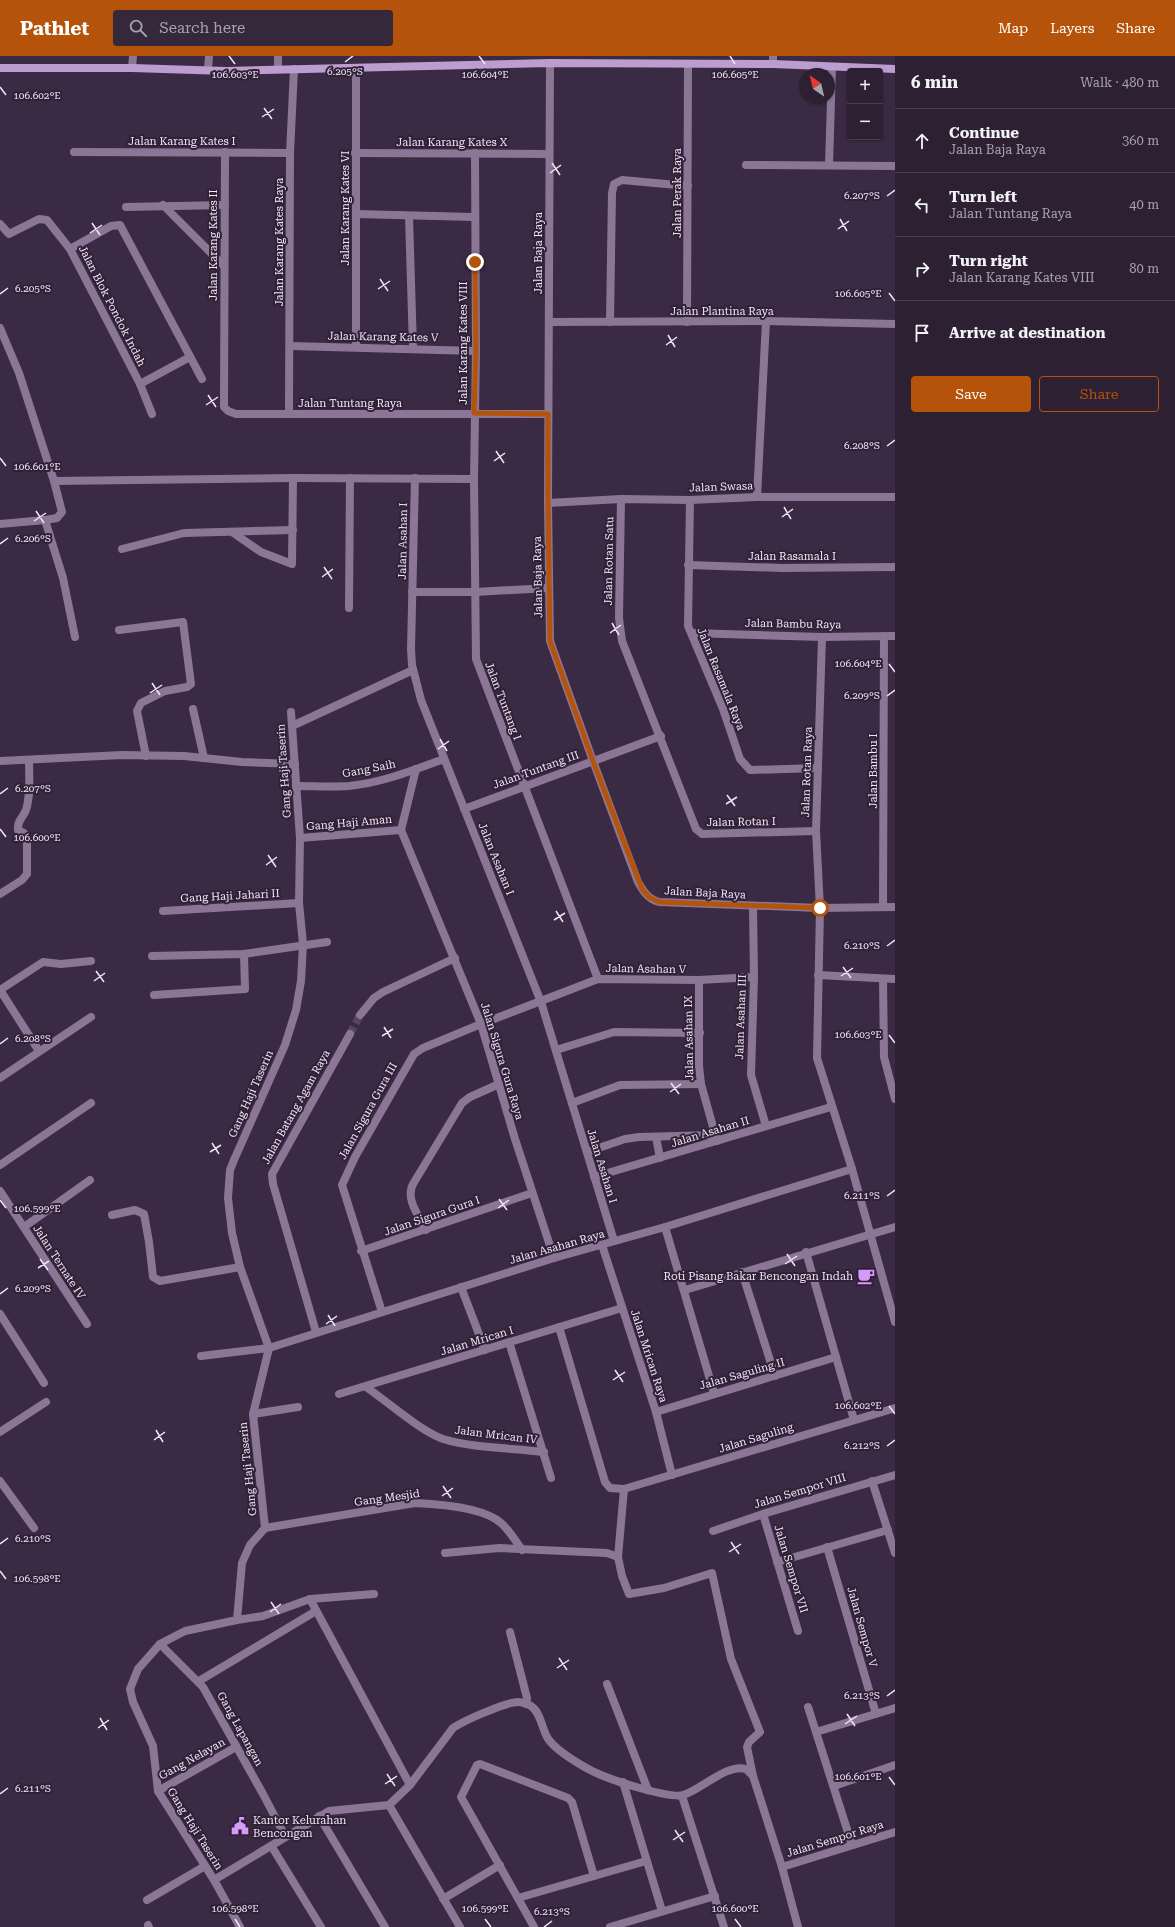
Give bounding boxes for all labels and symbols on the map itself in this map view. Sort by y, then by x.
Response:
text: 6.205°S [327,66,363,77]
north arrow [799,68,835,104]
text: 106.603°E [211,69,259,80]
text: 106.604°E [461,69,509,80]
text: 106.605°E [711,69,759,80]
text: 106.602°E [13,90,61,101]
street label: Jalan Karang Kates I [128,135,236,148]
street label: Jalan Karang Kates X [396,136,508,149]
street label: Jalan Perak Raya [671,148,684,238]
street label: Jalan Karang Kates VI [339,151,352,266]
street label: Jalan Karang Kates Raya [273,178,286,306]
street label: Jalan Karang Kates II [207,189,220,301]
text: 6.207°S [844,190,880,201]
street label: Jalan Baja Raya [532,212,545,294]
street label: Jalan Blok Pondok Indah [76,243,148,369]
route end [466,253,484,271]
street label: Jalan Karang Kates VIII [457,281,470,405]
text: 6.205°S [15,283,51,294]
text: 106.605°E [834,288,882,299]
street label: Jalan Plantina Raya [670,305,774,318]
street label: Jalan Karang Kates V [327,330,439,344]
street label: Jalan Tuntang Raya [298,397,402,410]
text: 6.208°S [844,440,880,451]
text: 106.601°E [13,461,61,472]
street label: Jalan Swasa [689,479,753,495]
street label: Jalan Asahan I [396,502,410,580]
street label: Jalan Rotan Satu [602,516,616,606]
text: 6.206°S [15,533,51,544]
street label: Jalan Baja Raya [531,536,545,618]
street label: Jalan Rasamala I [748,550,836,563]
street label: Jalan Bambu Raya [745,617,841,631]
street label: Jalan Rasamala Raya [694,626,748,732]
text: 106.604°E [834,658,882,669]
street label: Jalan Tuntang I [482,660,524,742]
text: 6.209°S [844,690,880,701]
street label: Gang Haji Taserin [274,723,294,819]
street label: Jalan Rotan Raya [799,726,815,818]
street label: Jalan Bambu I [867,733,880,809]
street label: Jalan Tuntang III [491,748,581,792]
street label: Gang Saih [341,757,397,781]
text: 6.207°S [15,783,51,794]
street label: Gang Haji Aman [306,813,392,833]
street label: Jalan Rotan I [706,815,776,829]
street label: Jalan Asahan I [476,821,516,897]
text: 106.600°E [13,832,61,843]
street label: Jalan Baja Raya [664,884,746,902]
street label: Gang Haji Jahari II [180,887,280,905]
route start [811,899,829,917]
text: 6.210°S [844,940,880,951]
street label: Jalan Asahan V [606,962,687,976]
street label: Jalan Asahan III [733,974,749,1060]
street label: Jalan Asahan IX [682,995,696,1081]
street label: Jalan Sigura Gura Raya [478,1001,526,1121]
text: 106.603°E [834,1029,882,1040]
text: 6.208°S [15,1033,51,1044]
street label: Gang Haji Taserin [226,1048,276,1140]
street label: Jalan Batang Agam Raya [259,1048,333,1166]
street label: Jalan Sigura Gura III [336,1060,400,1162]
street label: Jalan Asahan II [669,1114,751,1150]
street label: Jalan Asahan I [585,1127,619,1205]
text: 6.211°S [844,1190,880,1201]
street label: Jalan Sigura Gura I [382,1193,482,1239]
text: 106.599°E [13,1203,61,1214]
street label: Jalan Ternate IV [30,1222,88,1302]
street label: Jalan Asahan Raya [508,1227,606,1267]
cafe icon: Roti Pisang Bakar Bencongan Indah [856,1266,876,1286]
place label: Roti Pisang Bakar Bencongan Indah [664,1270,853,1283]
text: 6.209°S [15,1283,51,1294]
street label: Jalan Mrican Raya [628,1308,670,1404]
street label: Jalan Mrican I [439,1324,515,1358]
street label: Jalan Saguling II [698,1356,786,1392]
text: 106.602°E [834,1400,882,1411]
street label: Jalan Saguling [717,1420,796,1456]
street label: Gang Haji Taserin [237,1421,259,1517]
street label: Jalan Mrican IV [454,1423,539,1447]
text: 6.212°S [844,1440,880,1451]
street label: Jalan Sempor VIII [752,1471,848,1511]
street label: Gang Mesjid [353,1487,421,1509]
street label: Jalan Sempor VII [771,1523,811,1615]
text: 6.210°S [15,1533,51,1544]
text: 106.598°E [13,1573,61,1584]
street label: Jalan Sempor V [844,1585,880,1669]
street label: Gang Lapangan [214,1690,266,1768]
text: 6.213°S [844,1690,880,1701]
street label: Gang Nelayan [157,1735,227,1783]
text: 106.601°E [834,1771,882,1782]
text: 6.211°S [15,1783,51,1794]
street label: Gang Haji Taserin [164,1786,226,1872]
place label: Kantor Kelurahan Bencongan [253,1814,346,1840]
public building icon: Kantor Kelurahan Bencongan [230,1816,250,1836]
street label: Jalan Sempor Raya [785,1818,885,1860]
text: 106.598°E [211,1903,259,1914]
text: 106.599°E [461,1903,509,1914]
text: 106.600°E [711,1903,759,1914]
text: 6.213°S [534,1906,570,1917]

